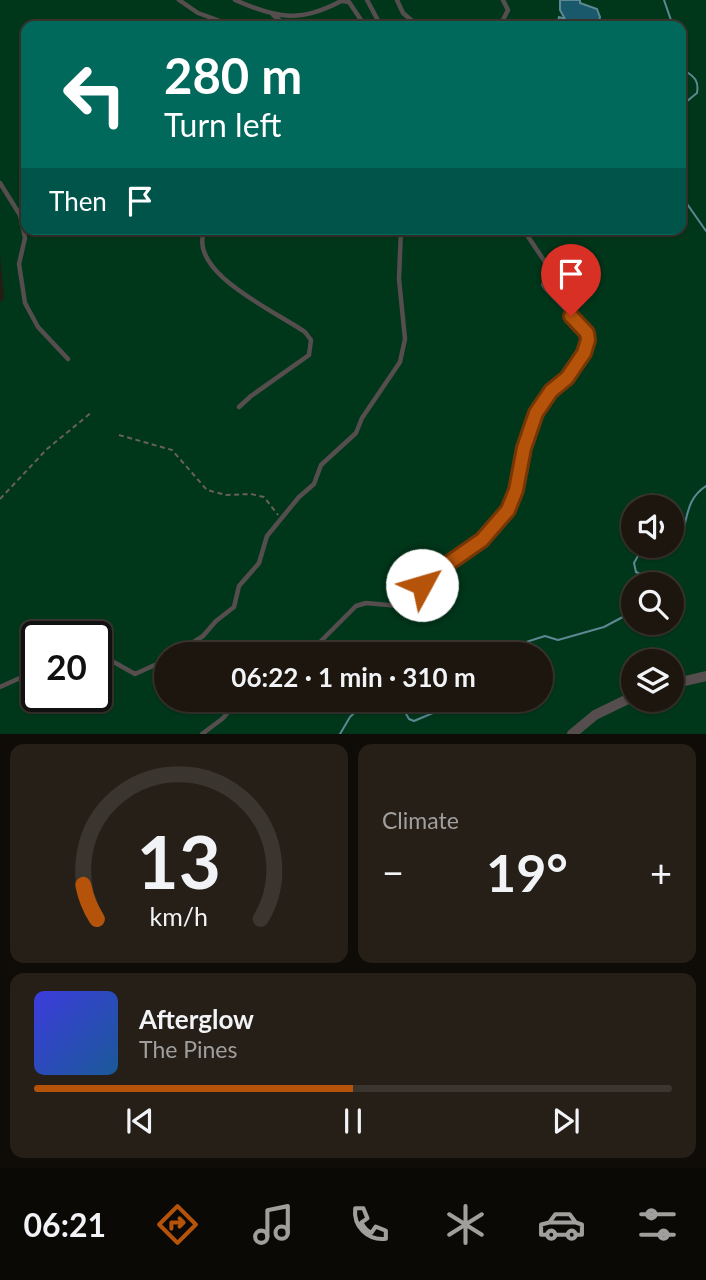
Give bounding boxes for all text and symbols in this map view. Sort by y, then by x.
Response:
text: 280 m [164,46,302,104]
icon: left [49,49,140,140]
text: Turn left [164,105,281,144]
icon: arrive [121,182,159,220]
text: Then [49,185,107,217]
pin [541,244,601,316]
icon: arrive [552,255,590,293]
map controls [621,495,684,712]
button: sound [621,495,684,558]
position arrow [385,548,459,622]
button: search [621,572,684,635]
speed limit sign: 20 [21,621,112,712]
button: layers [621,649,684,712]
text: 06:22 · 1 min · 310 m [231,661,476,693]
text: Climate [382,806,459,834]
text: 13 [137,818,221,906]
text: 19° [486,841,568,903]
text: − [382,849,404,895]
text: + [650,849,672,895]
text: km/h [150,901,208,931]
text: Afterglow [139,1003,254,1035]
text: The Pines [139,1035,237,1063]
icon: previous [121,1102,159,1140]
icon: pause [334,1102,372,1140]
icon: next [547,1102,585,1140]
icon: directions [153,1200,202,1249]
icon: music [249,1200,298,1249]
icon: phone [345,1200,394,1249]
icon: climate [441,1200,490,1249]
icon: car [537,1200,586,1249]
icon: filters [633,1200,682,1249]
text: 06:21 [24,1205,106,1244]

